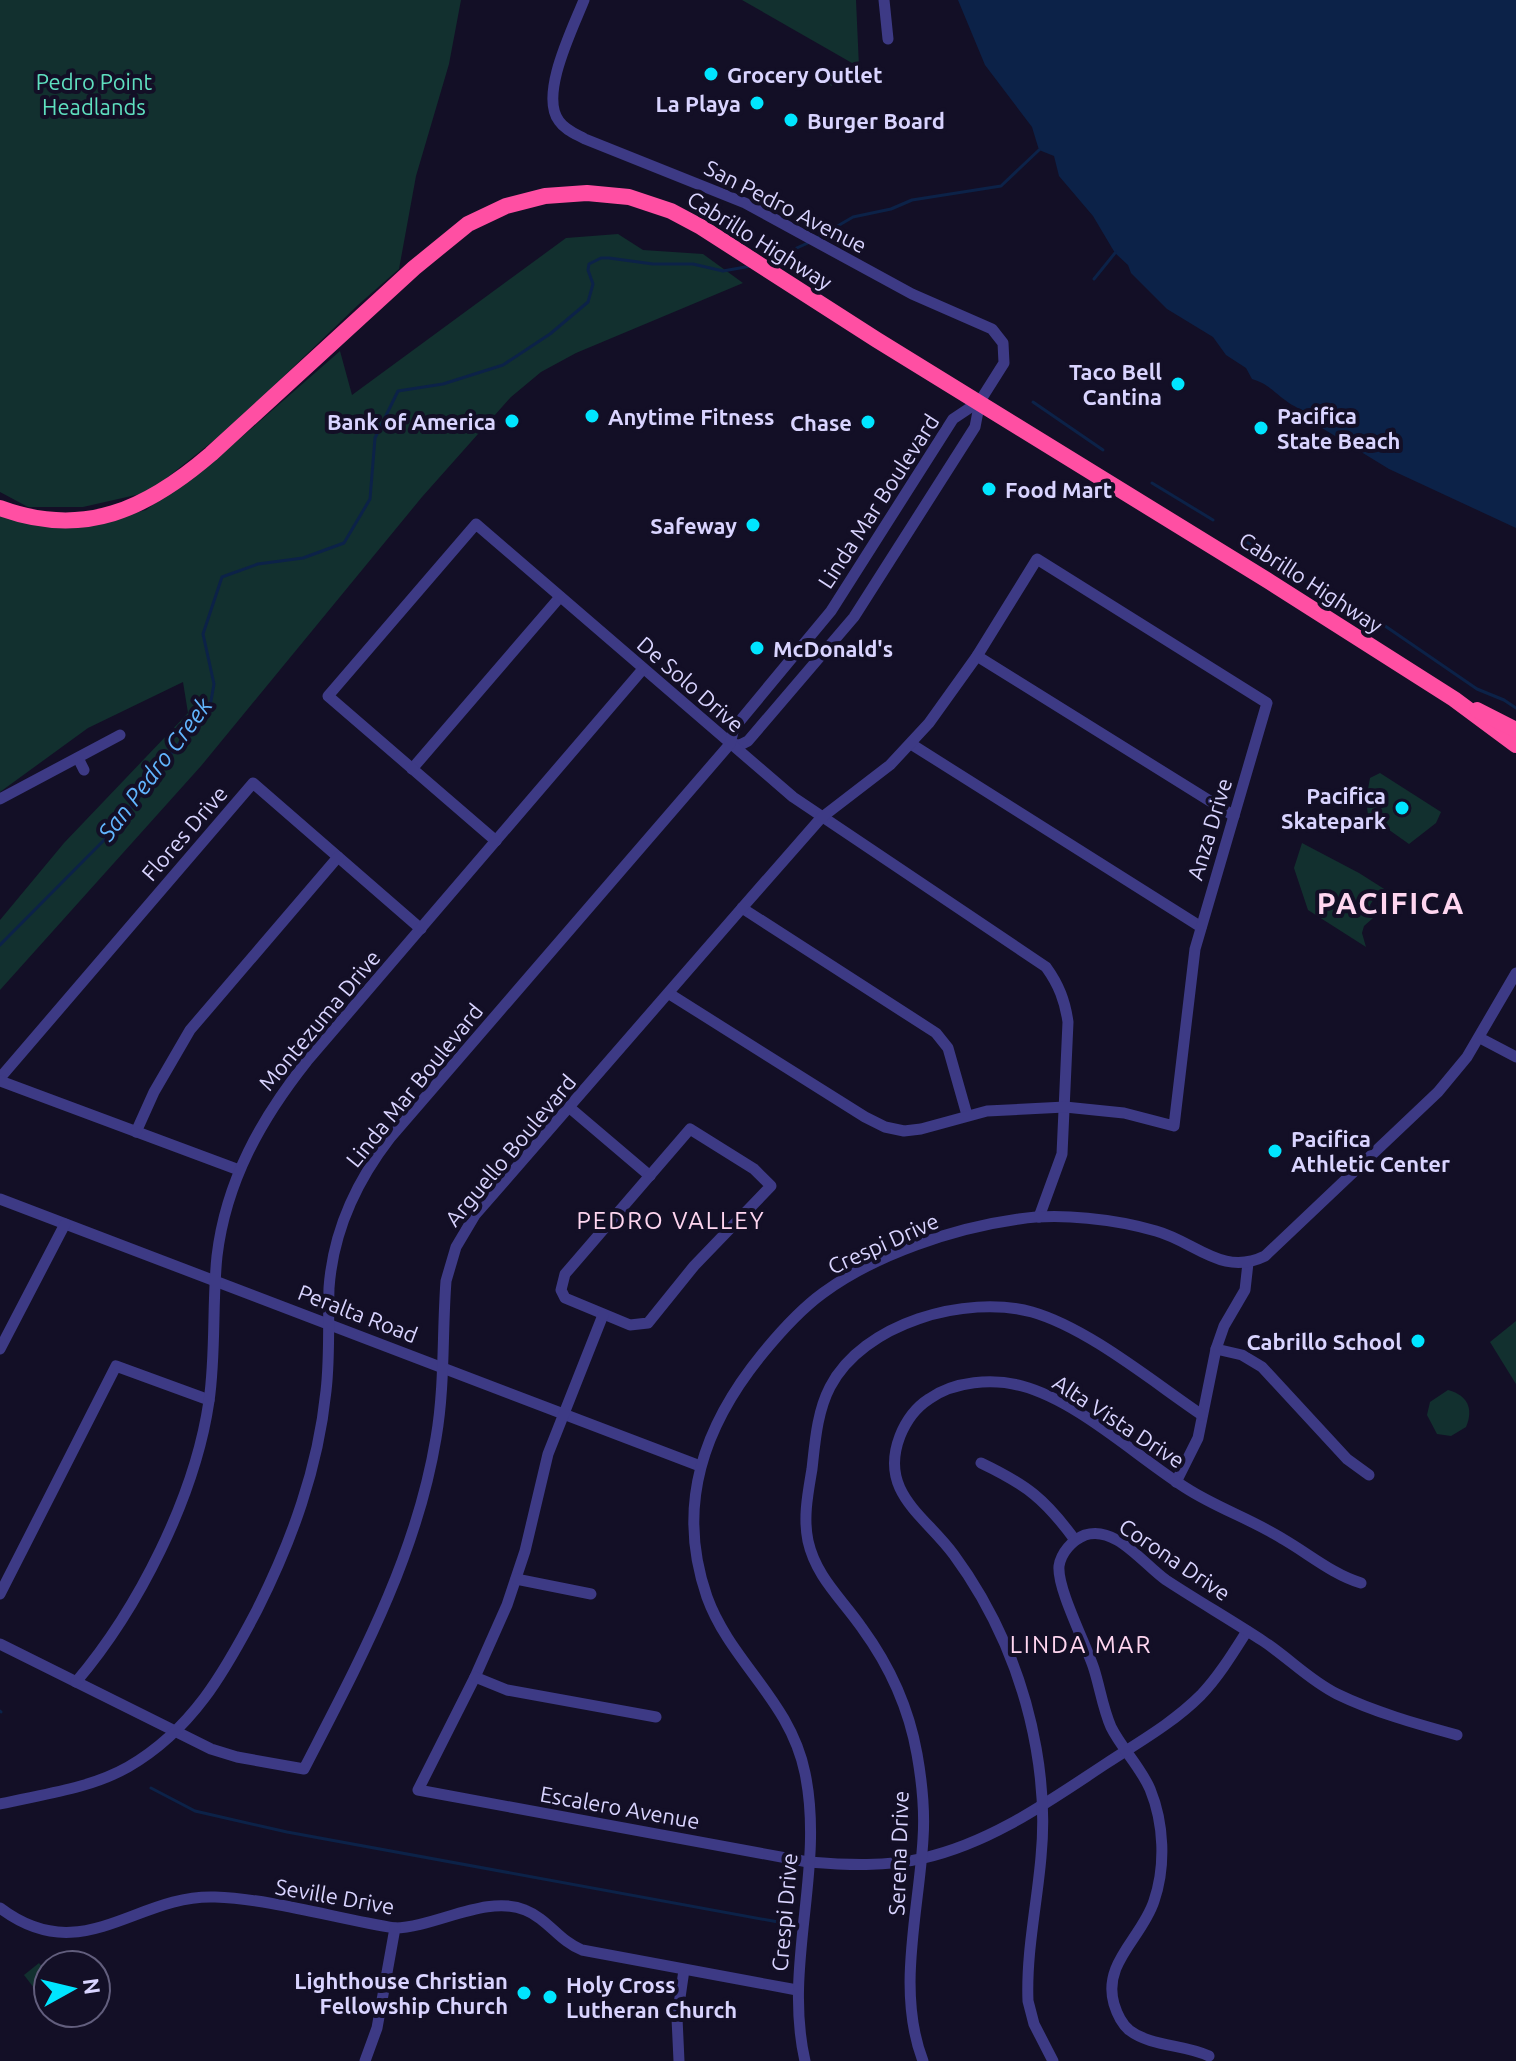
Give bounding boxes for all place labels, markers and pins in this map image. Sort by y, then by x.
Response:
place label: Grocery Outlet [727,62,882,87]
marker: Grocery Outlet [702,65,720,83]
place label: La Playa [656,91,741,116]
marker: La Playa [748,94,766,112]
place label: Burger Board [807,108,945,133]
marker: Burger Board [782,111,800,129]
place label: Taco Bell Cantina [1069,359,1162,409]
marker: Taco Bell Cantina [1169,375,1187,393]
place label: Pacifica State Beach [1277,403,1401,453]
place label: Anytime Fitness [608,404,774,429]
marker: Anytime Fitness [583,407,601,425]
place label: Bank of America [327,409,496,434]
place label: Chase [790,410,852,435]
marker: Bank of America [503,412,521,430]
marker: Chase [859,413,877,431]
marker: Pacifica State Beach [1252,419,1270,437]
place label: Food Mart [1005,477,1112,502]
marker: Food Mart [980,480,998,498]
place label: Safeway [650,513,737,538]
marker: Safeway [744,516,762,534]
place label: McDonald's [773,636,893,661]
marker: McDonald's [748,639,766,657]
place label: Pacifica Skatepark [1281,783,1387,833]
marker: Pacifica Skatepark [1393,799,1411,817]
place label: Pacifica Athletic Center [1291,1126,1450,1176]
marker: Pacifica Athletic Center [1266,1142,1284,1160]
place label: Cabrillo School [1246,1329,1402,1354]
marker: Cabrillo School [1409,1332,1427,1350]
place label: Lighthouse Christian Fellowship Church [294,1968,508,2018]
place label: Holy Cross Lutheran Church [566,1972,737,2022]
marker: Lighthouse Christian Fellowship Church [515,1984,533,2002]
marker: Holy Cross Lutheran Church [541,1988,559,2006]

